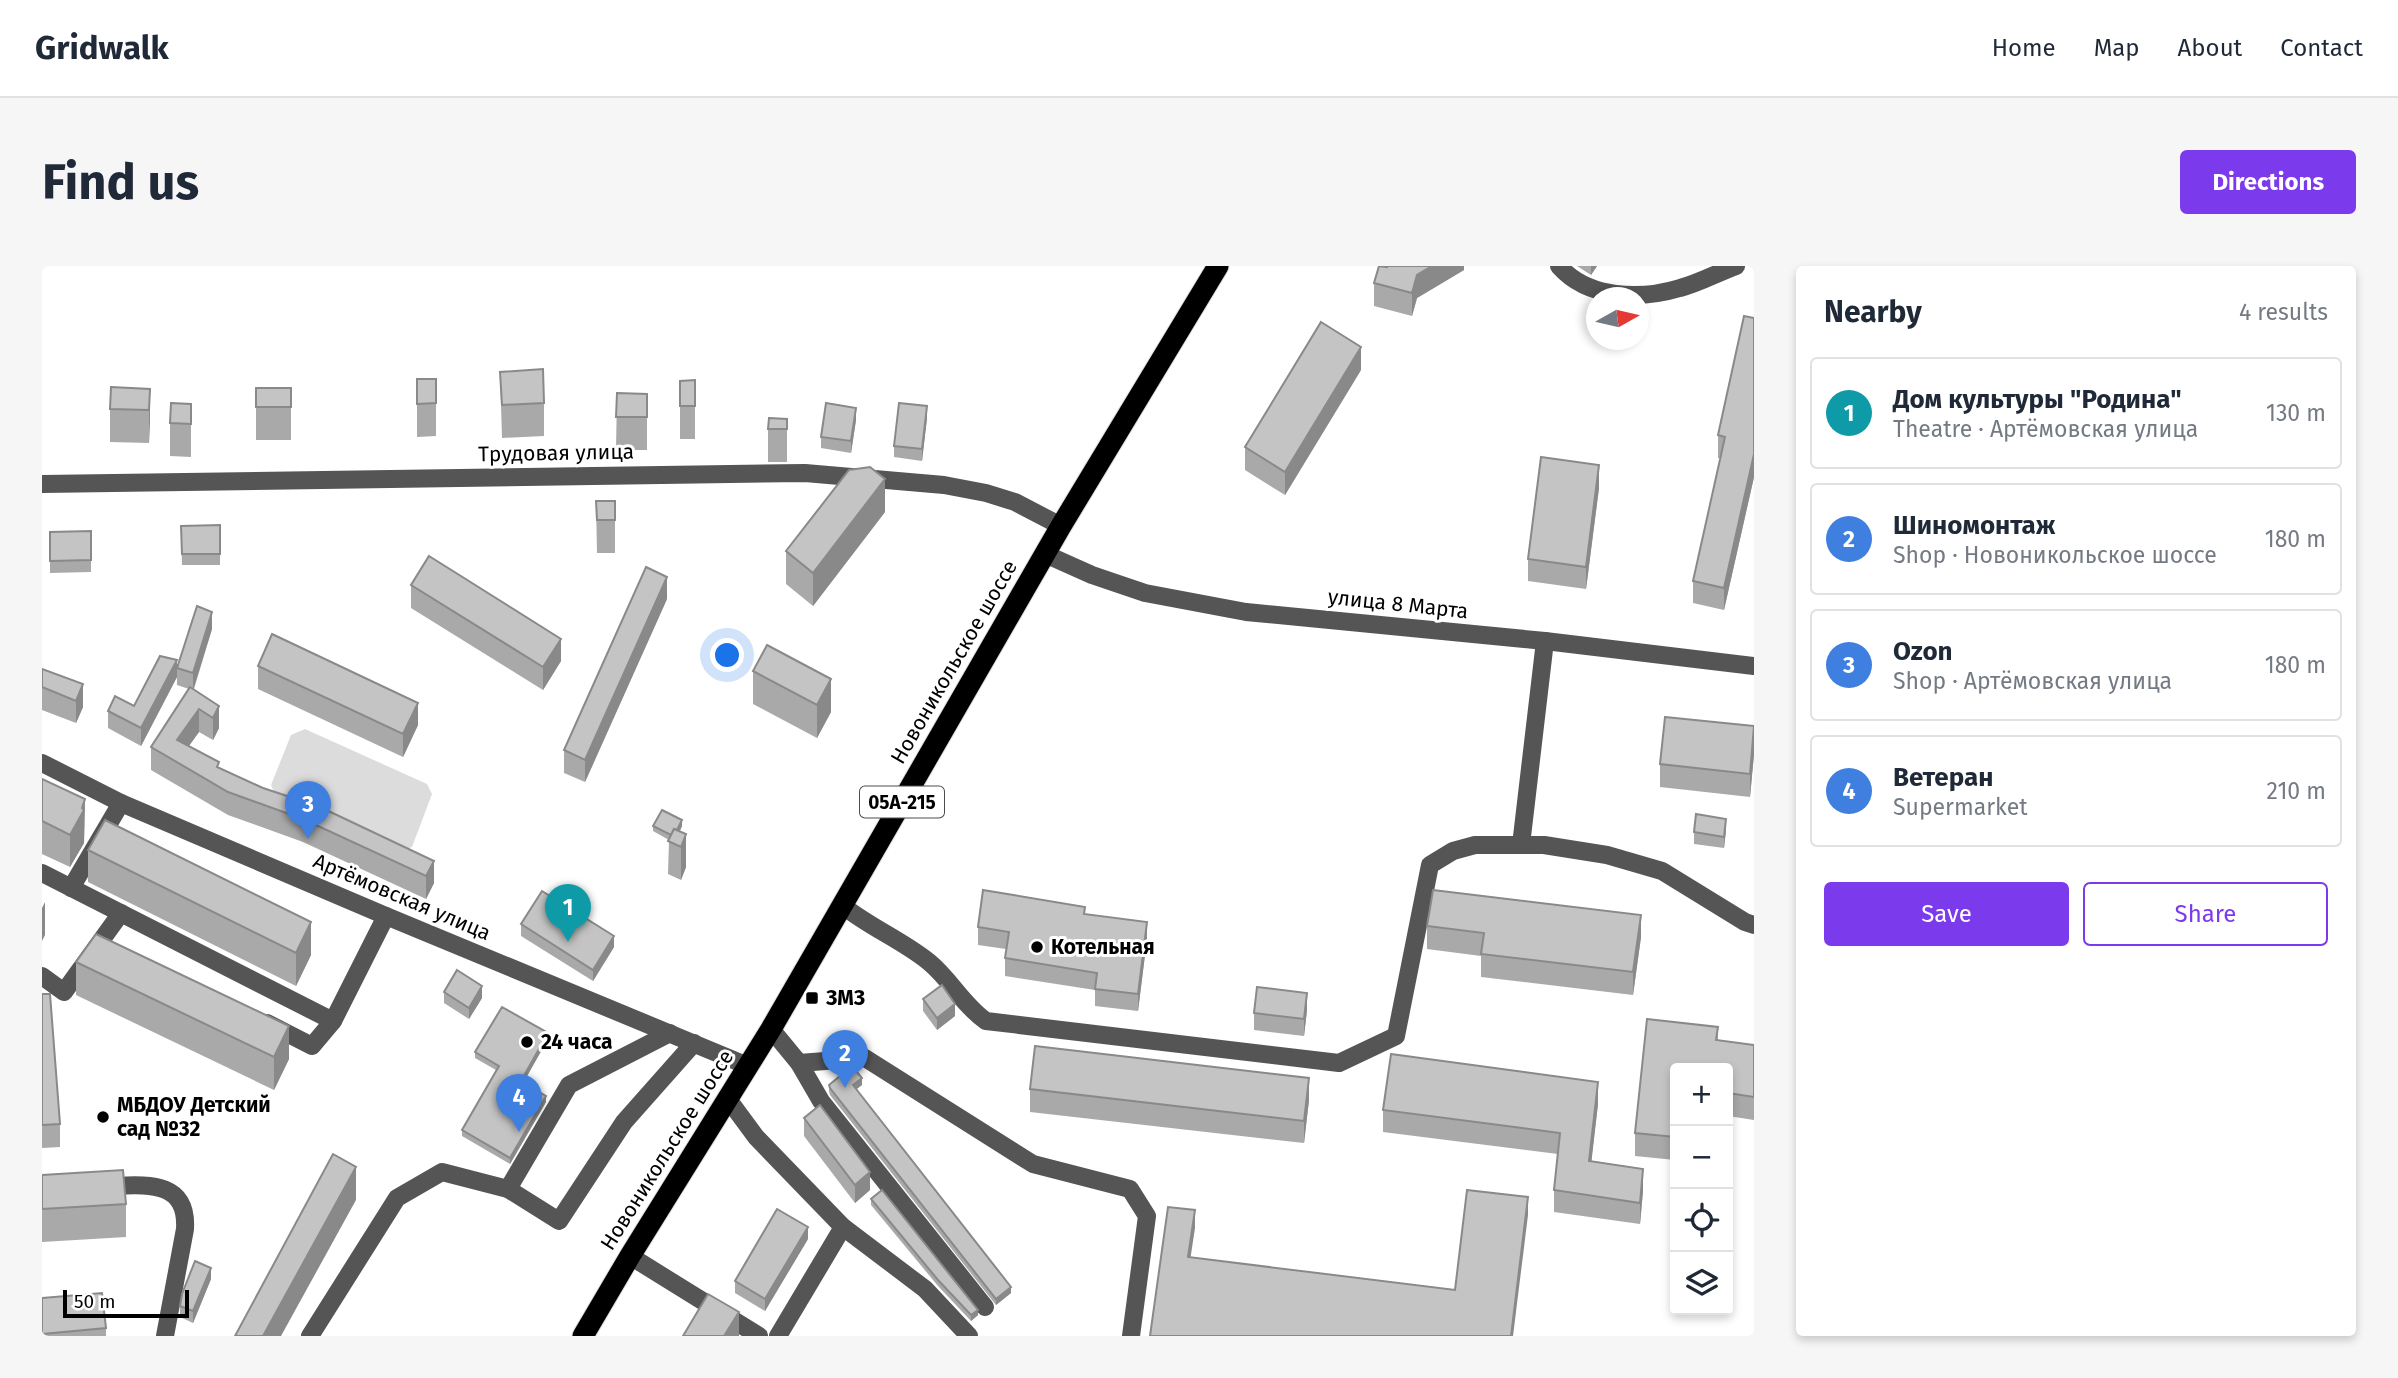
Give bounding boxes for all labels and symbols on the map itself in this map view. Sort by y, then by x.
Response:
north arrow [1586,287,1649,350]
street label: Трудовая улица [478,439,634,467]
street label: Новоникольское шоссе [885,555,1023,769]
street label: улица 8 Марта [1327,584,1469,624]
your location [710,638,744,672]
pin: 3 [285,781,331,839]
road number: 05А-215 [860,786,944,818]
street label: Артёмовская улица [309,848,495,946]
pin: 1 [545,884,591,942]
place label: Котельная [1051,934,1155,960]
marker: Котельная [1029,939,1045,955]
place label: ЗМЗ [825,985,865,1011]
marker: ЗМЗ [804,990,820,1006]
place label: 24 часа [541,1029,613,1055]
pin: 2 [822,1030,868,1088]
marker: 24 часа [519,1034,535,1050]
street label: Новоникольское шоссе [595,1045,739,1255]
pin: 4 [496,1074,542,1132]
place label: МБДОУ Детский сад №32 [117,1092,271,1142]
marker: МБДОУ Детский сад №32 [95,1109,111,1125]
scale bar [63,1287,189,1319]

